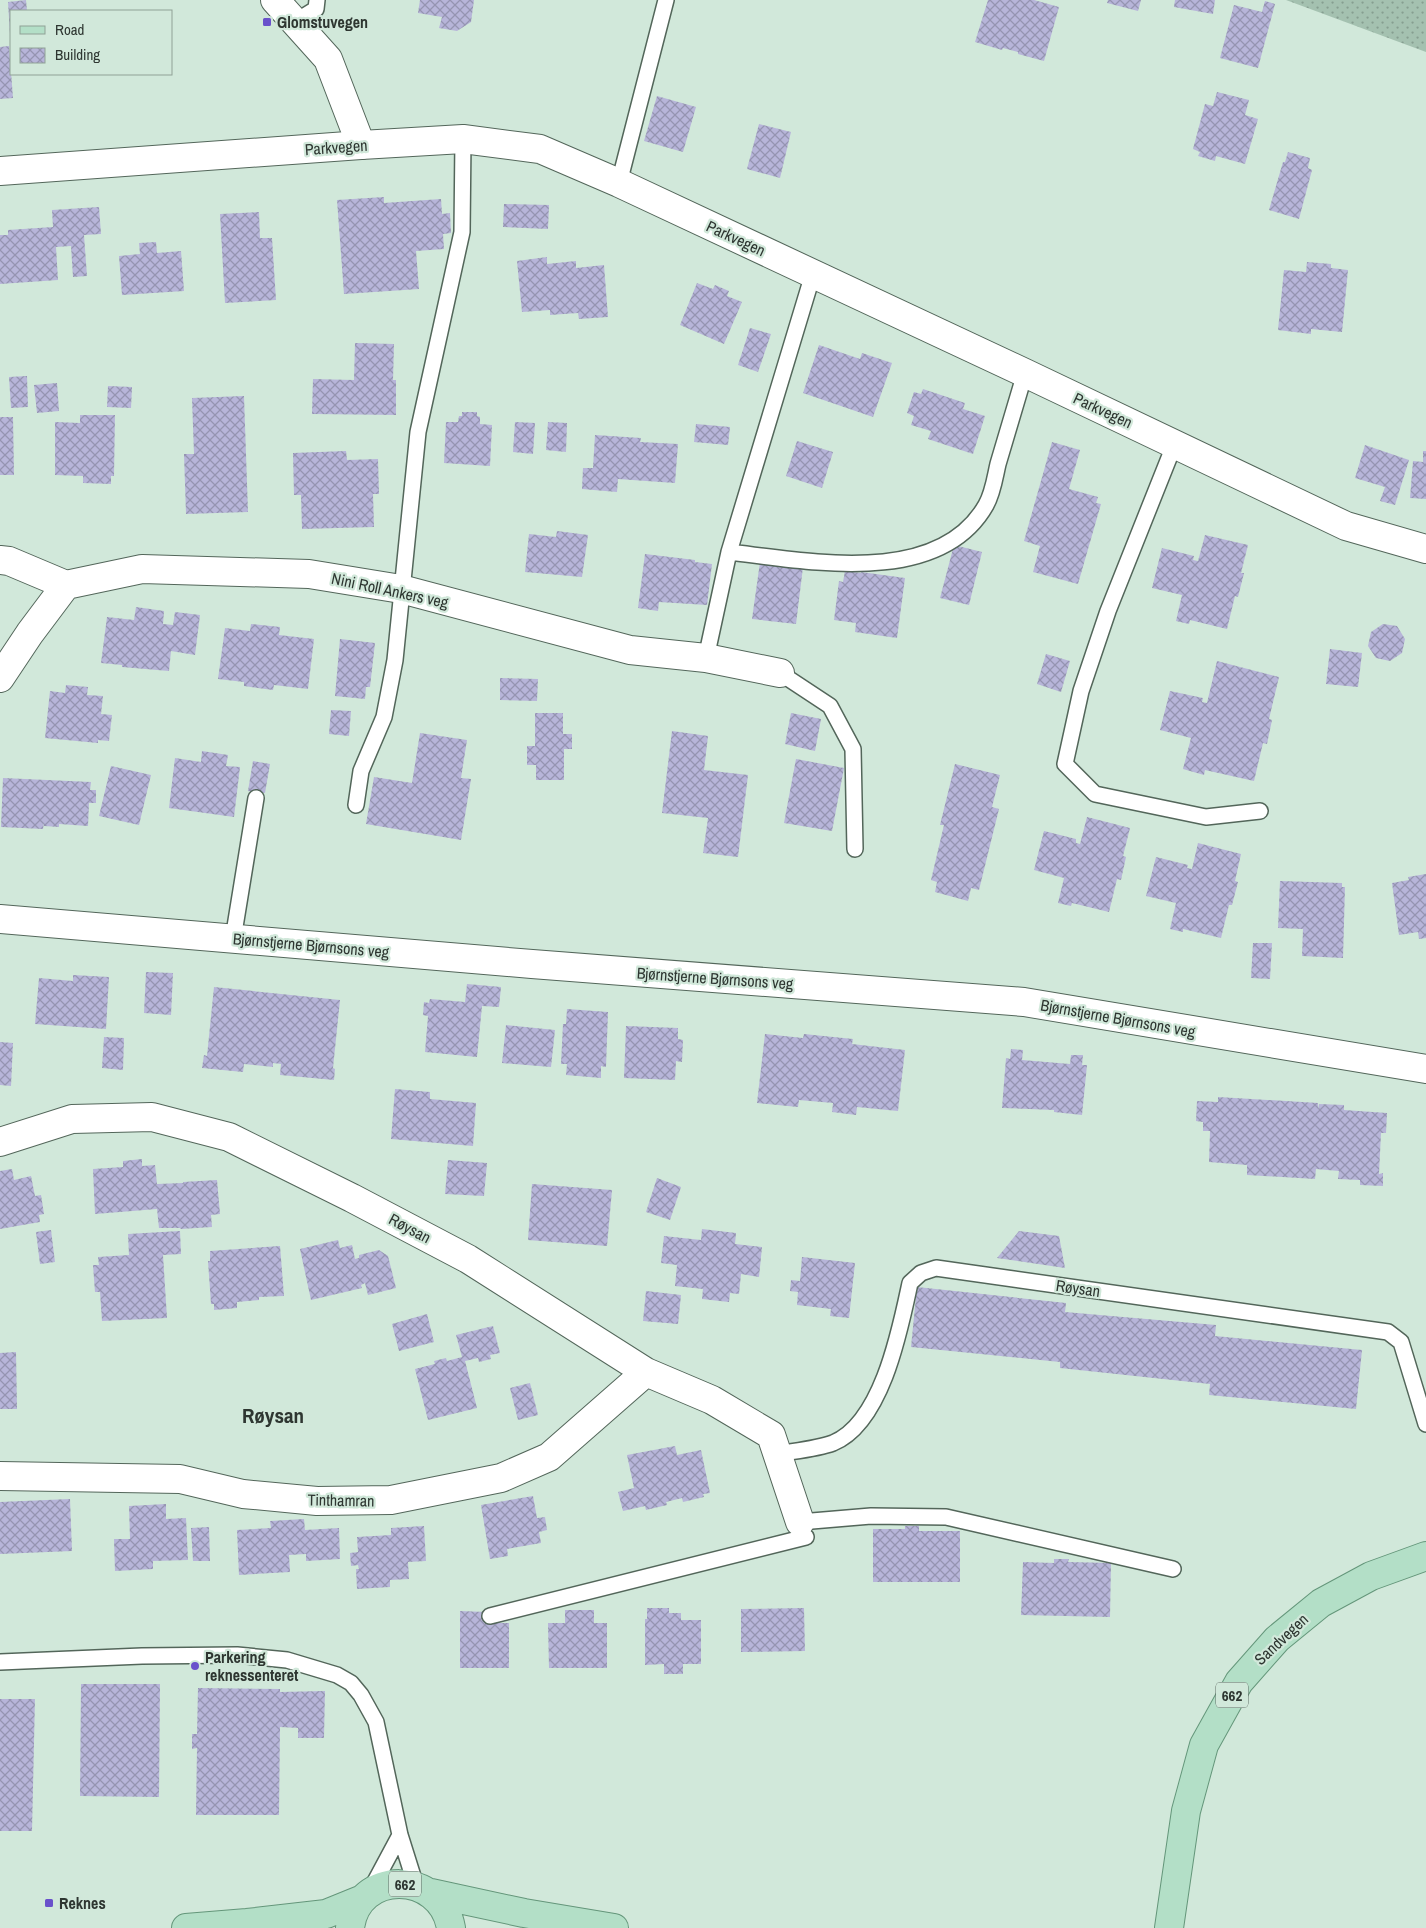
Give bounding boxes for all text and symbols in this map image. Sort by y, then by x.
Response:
legend [10,10,172,75]
place label: Glomstuvegen [277,11,368,33]
marker: Glomstuvegen [261,16,273,28]
text: Road [55,19,84,40]
text: Building [55,44,100,65]
street label: Parkvegen [304,134,368,160]
street label: Parkvegen [703,215,769,261]
street label: Parkvegen [1070,387,1136,433]
street label: Nini Roll Ankers veg [330,567,451,613]
street label: Bjørnstjerne Bjørnsons veg [232,927,391,963]
street label: Bjørnstjerne Bjørnsons veg [636,962,795,994]
street label: Bjørnstjerne Bjørnsons veg [1039,994,1198,1043]
street label: Røysan [385,1208,435,1248]
street label: Røysan [1054,1274,1102,1302]
district label: Røysan [242,1401,304,1430]
street label: Tinthamran [307,1488,375,1512]
street label: Sandvegen [1249,1608,1313,1670]
place label: Parkering reknessenteret [205,1646,299,1686]
marker: Parkering reknessenteret [189,1660,201,1672]
road number: 662 [1216,1682,1248,1708]
road number: 662 [389,1872,421,1896]
place label: Reknes [59,1892,106,1914]
marker: Reknes [43,1897,55,1909]

